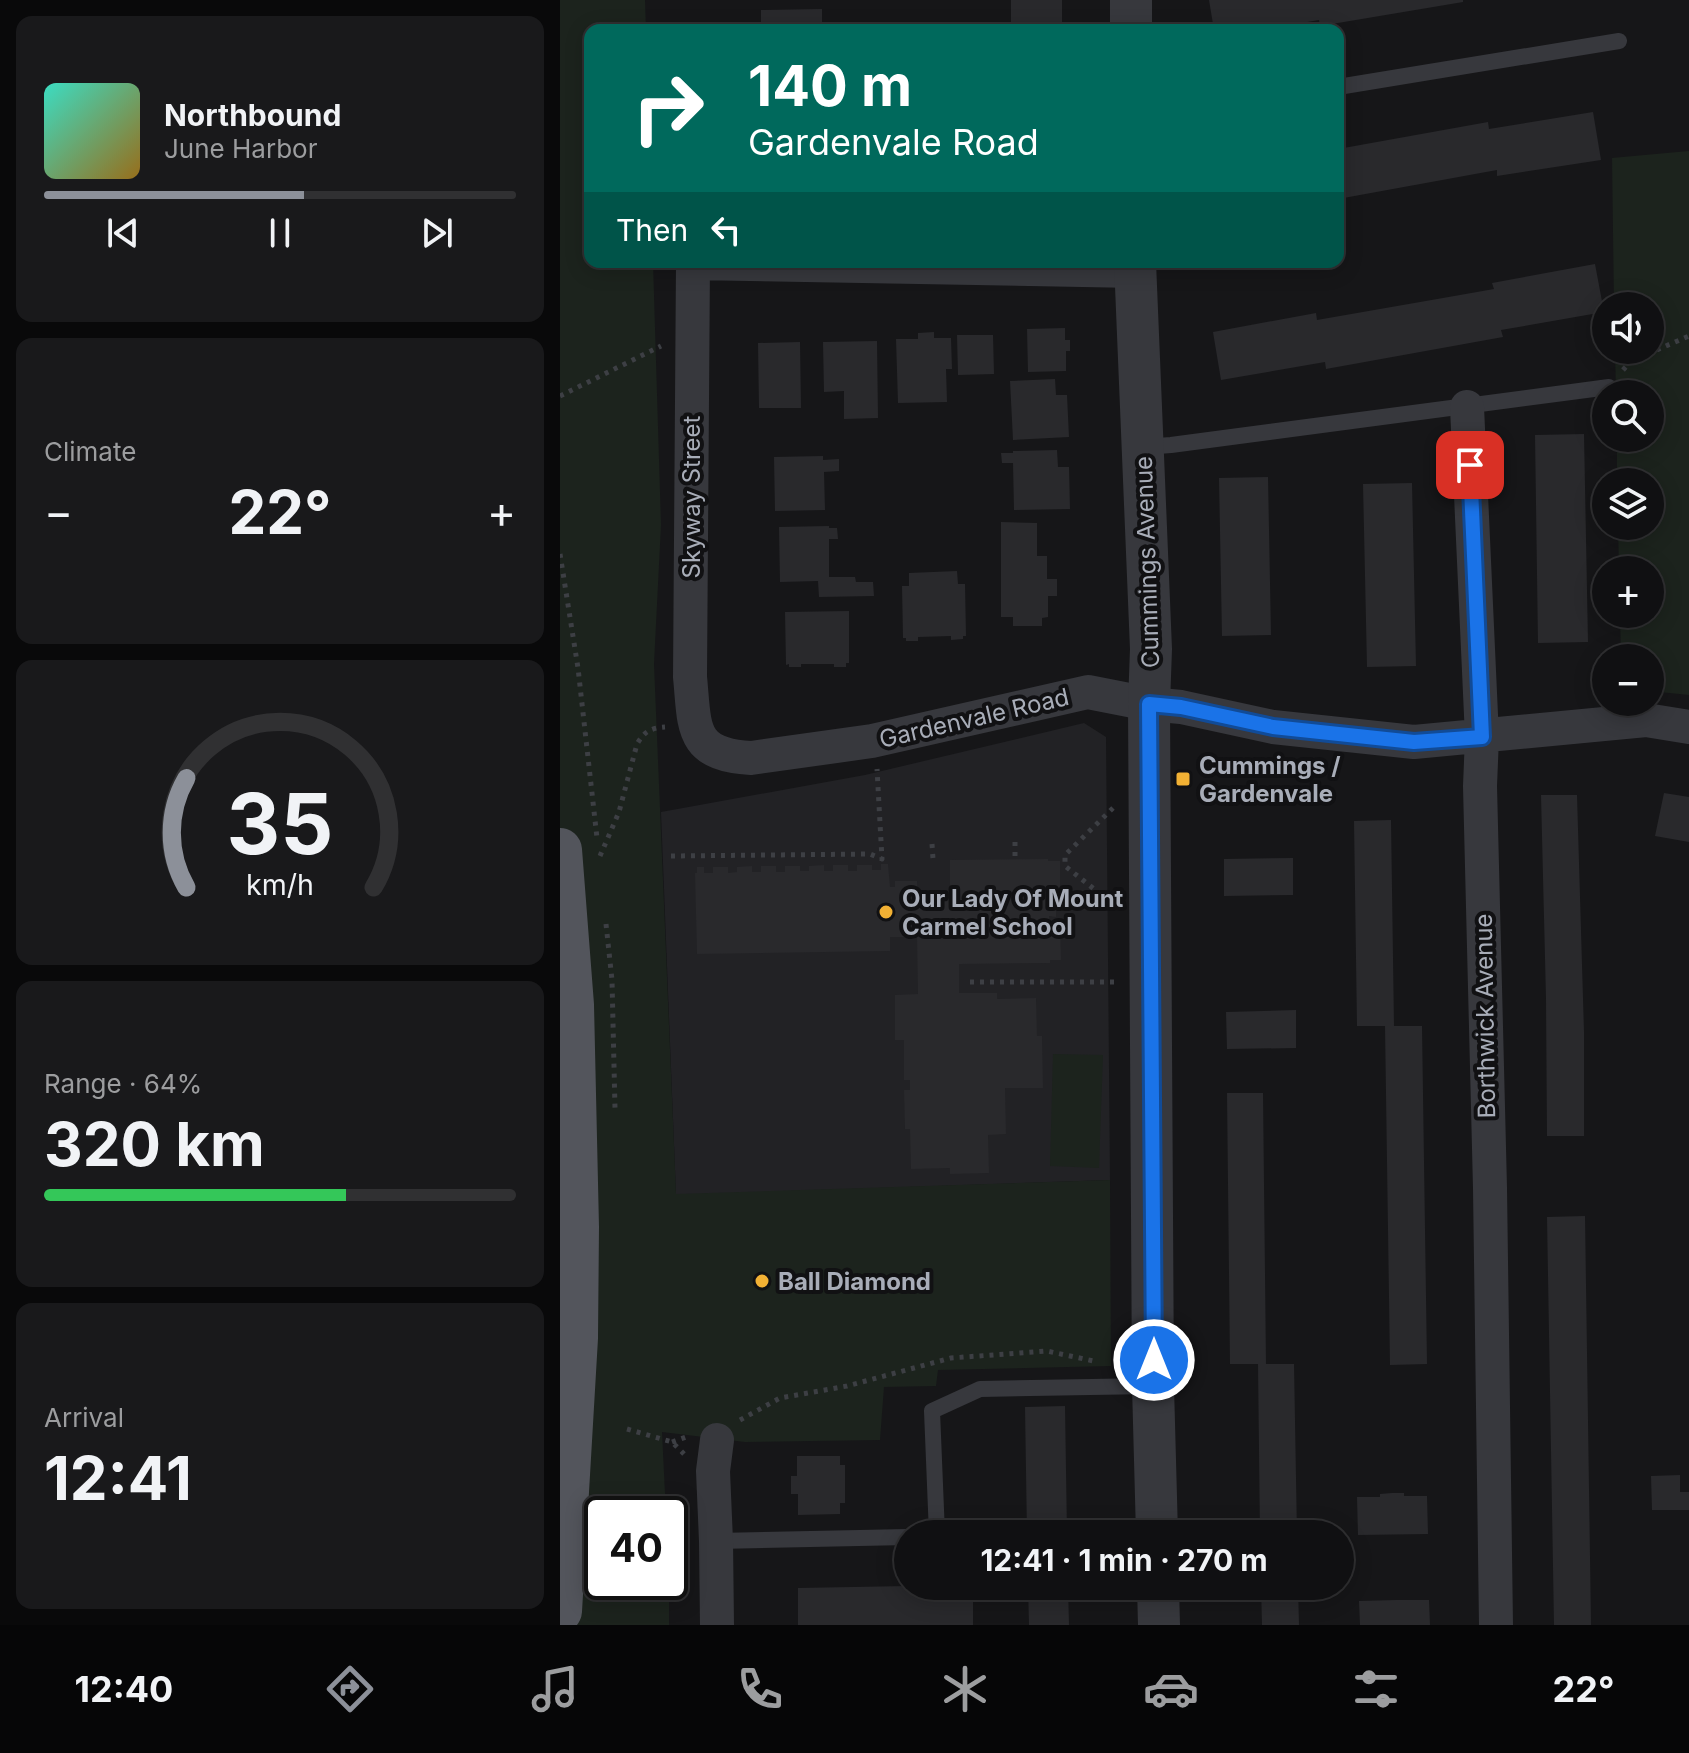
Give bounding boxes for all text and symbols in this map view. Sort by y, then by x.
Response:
text: 140 m [748,52,912,120]
icon: right [616,56,720,160]
text: Northbound [164,97,341,133]
text: Gardenvale Road [748,120,1039,164]
text: June Harbor [164,133,317,164]
icon: left [704,208,748,252]
icon: previous [101,211,145,255]
icon: pause [258,211,302,255]
icon: next [415,211,459,255]
text: Then [616,212,688,248]
map controls [1592,292,1664,716]
button: sound [1592,292,1664,364]
button: search [1592,380,1664,452]
street label: Skyway Street [677,415,706,578]
pin [1436,431,1504,499]
text: Climate [44,436,136,467]
icon: arrive [1448,443,1492,487]
street label: Cummings Avenue [1129,455,1165,669]
button: layers [1592,468,1664,540]
text: 22° [228,476,332,548]
text: − [44,485,73,539]
text: + [487,485,516,539]
button: + [1592,556,1664,628]
button: − [1592,644,1664,716]
street label: Gardenvale Road [876,682,1072,754]
place label: Cummings / Gardenvale [1199,751,1341,808]
marker: Cummings / Gardenvale [1174,770,1192,788]
text: 35 [227,773,333,874]
text: km/h [246,868,314,903]
place label: Our Lady Of Mount Carmel School [902,884,1124,941]
marker: Our Lady Of Mount Carmel School [877,903,895,921]
street label: Borthwick Avenue [1469,913,1501,1119]
text: Range · 64% [44,1068,202,1099]
text: 320 km [44,1108,265,1180]
place label: Ball Diamond [778,1267,931,1296]
marker: Ball Diamond [753,1272,771,1290]
position arrow [1112,1318,1196,1402]
text: Arrival [44,1402,124,1433]
text: 12:41 [44,1442,192,1514]
speed limit sign: 40 [584,1496,688,1600]
text: 12:41 · 1 min · 270 m [980,1542,1268,1578]
icon: directions [322,1661,378,1717]
icon: music [527,1661,583,1717]
icon: phone [732,1661,788,1717]
icon: climate [937,1661,993,1717]
icon: car [1143,1661,1199,1717]
icon: filters [1348,1661,1404,1717]
text: 12:40 [75,1667,173,1711]
text: 22° [1553,1667,1614,1711]

